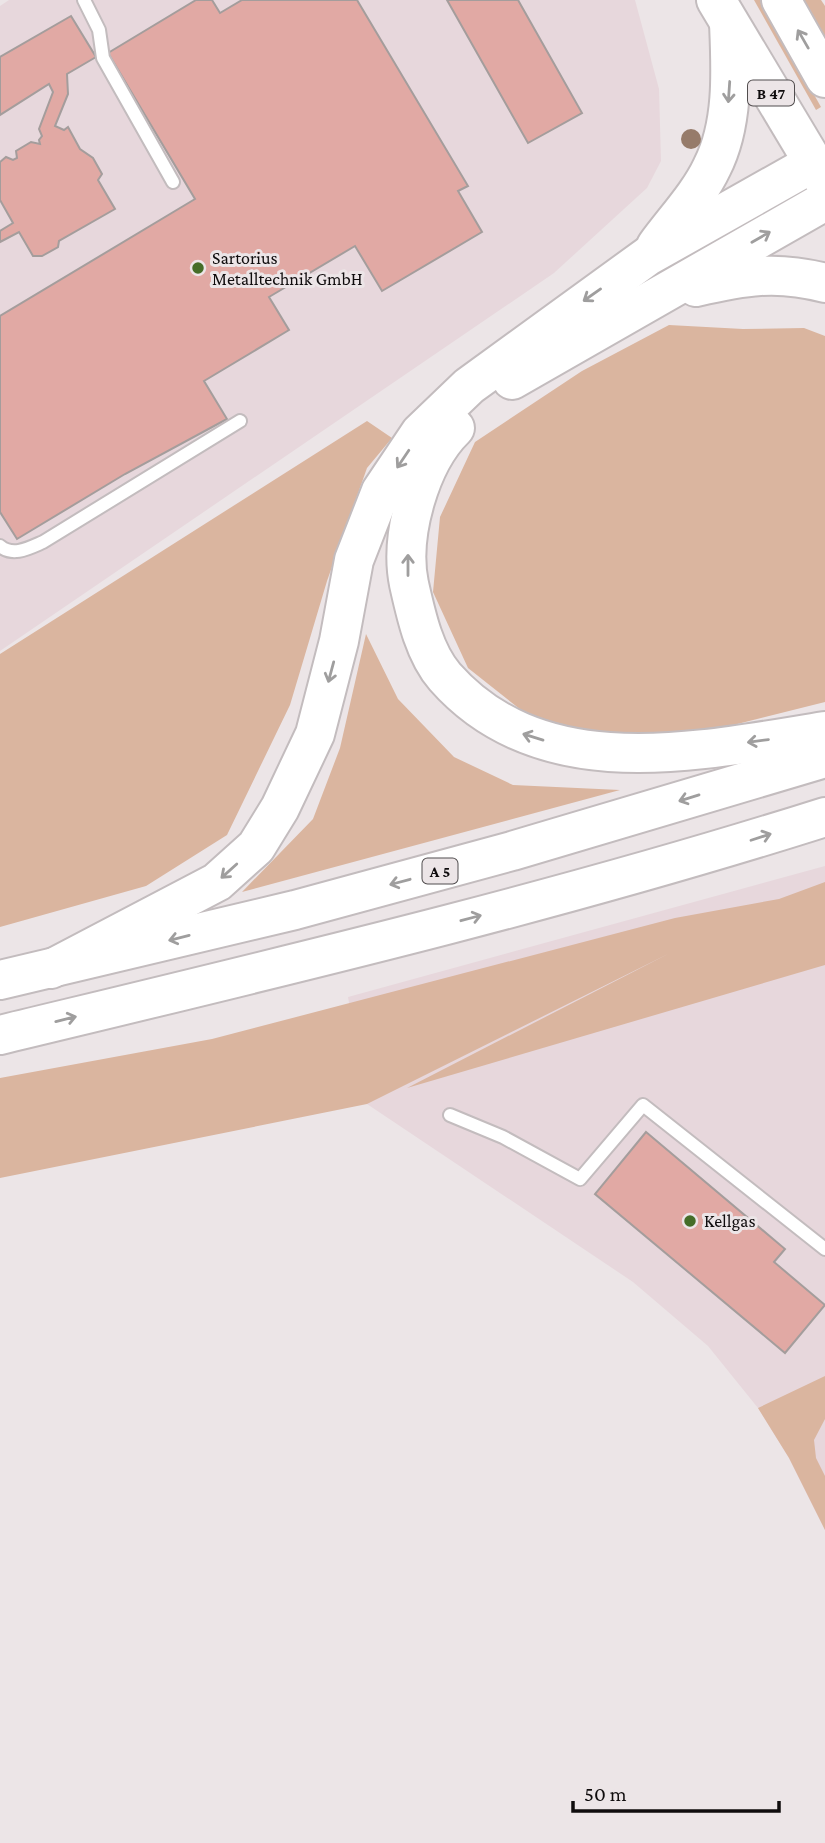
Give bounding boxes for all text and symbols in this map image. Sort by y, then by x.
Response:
one-way arrow [796,30,810,50]
one-way arrow [722,80,735,102]
road number: B 47 [748,80,794,106]
one-way arrow [751,230,771,244]
place label: Sartorius Metalltechnik GmbH [212,248,363,289]
marker: Sartorius Metalltechnik GmbH [190,260,206,276]
one-way arrow [583,288,602,302]
one-way arrow [396,449,410,468]
one-way arrow [401,554,415,577]
one-way arrow [324,661,337,683]
one-way arrow [522,730,544,743]
one-way arrow [747,735,769,748]
one-way arrow [678,792,700,805]
one-way arrow [750,830,772,843]
road number: A 5 [422,858,458,884]
one-way arrow [220,863,238,879]
one-way arrow [389,876,411,889]
one-way arrow [460,911,482,924]
one-way arrow [169,932,191,945]
one-way arrow [54,1012,77,1025]
place label: Kellgas [704,1211,756,1231]
marker: Kellgas [682,1213,698,1229]
scale bar [573,1770,780,1814]
text: 50 m [584,1782,627,1806]

